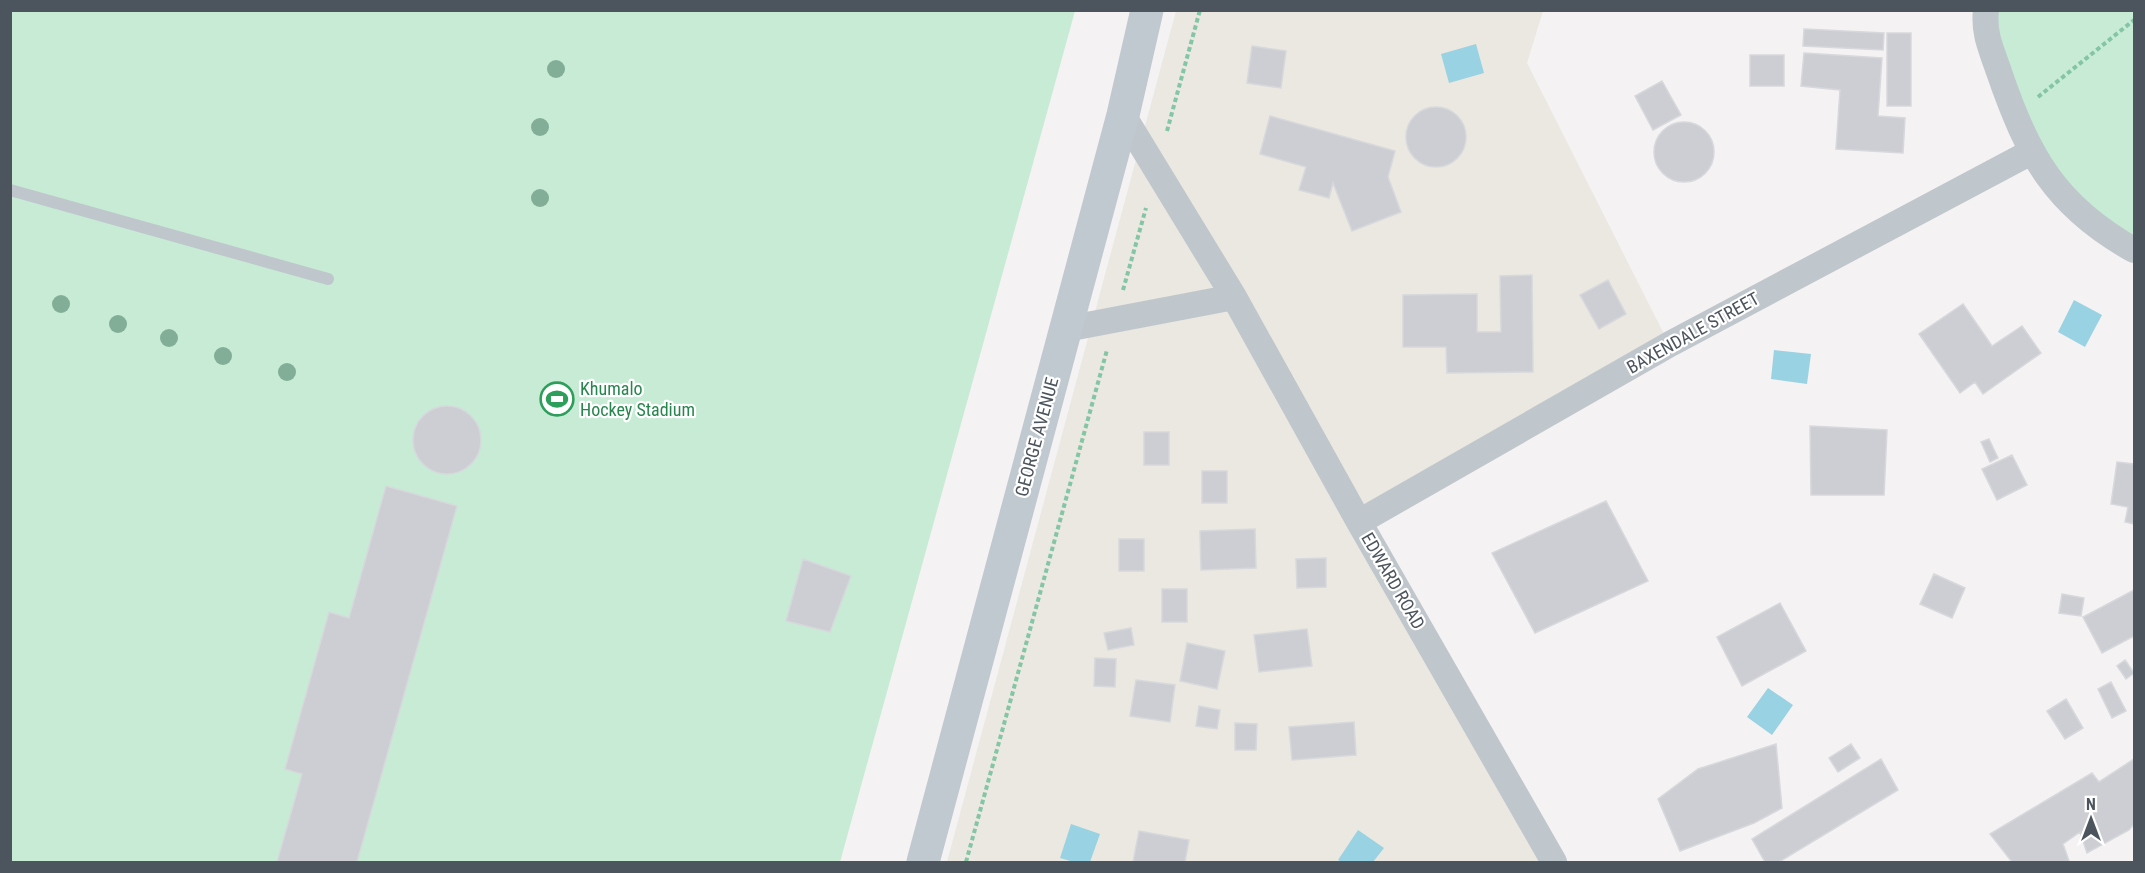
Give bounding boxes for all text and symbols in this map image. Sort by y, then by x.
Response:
street label: BAXENDALE STREET [1623,287,1763,378]
street label: GEORGE AVENUE [1011,375,1063,499]
place label: Khumalo Hockey Stadium [580,378,695,420]
sports icon: Khumalo Hockey Stadium [539,381,575,417]
street label: EDWARD ROAD [1357,529,1429,633]
north arrow [2061,789,2121,849]
text: N [2086,795,2096,814]

